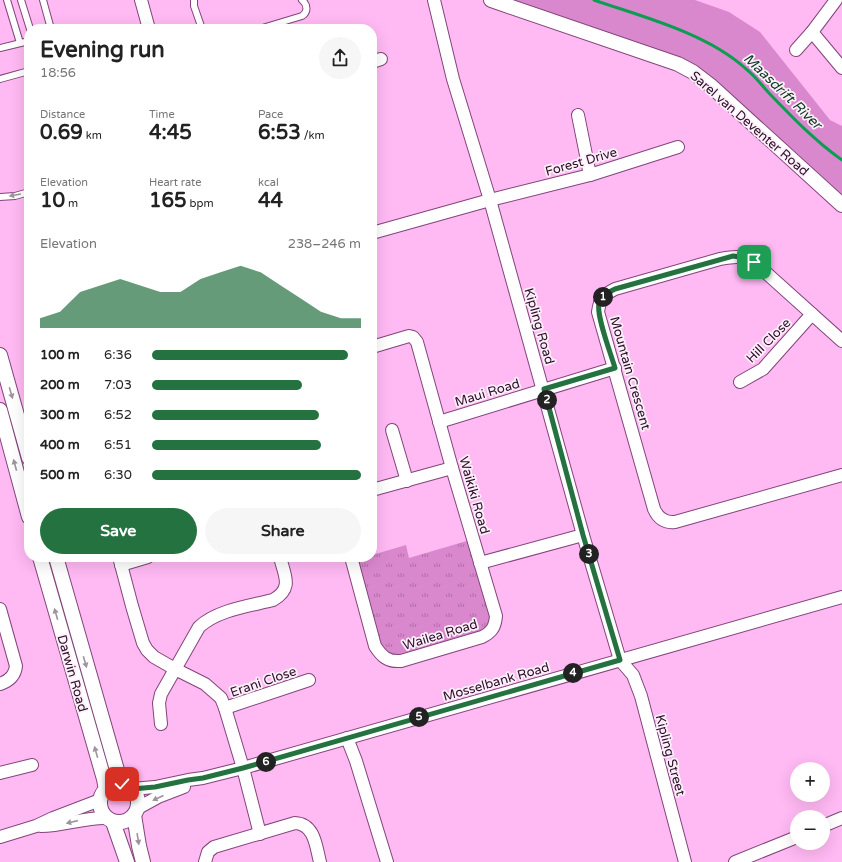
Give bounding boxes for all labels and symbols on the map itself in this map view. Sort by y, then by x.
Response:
water label: Maasdrift River [740,50,826,134]
street label: Sarel van Deventer Road [687,68,812,179]
street label: Forest Drive [544,144,619,180]
one-way arrow [8,193,21,199]
pin [737,245,771,279]
street label: Kipling Road [520,286,558,366]
pin: 1 [593,287,613,307]
street label: Mountain Crescent [606,315,654,432]
street label: Hill Close [743,315,794,366]
street label: Maui Road [453,376,522,410]
one-way arrow [8,387,14,399]
pin: 2 [537,390,557,410]
street label: Waikiki Road [455,455,493,536]
one-way arrow [12,459,18,471]
pin: 3 [579,544,599,564]
one-way arrow [53,608,59,620]
street label: Wailea Road [401,616,480,654]
street label: Darwin Road [53,633,91,714]
one-way arrow [82,656,88,668]
street label: Mosselbank Road [441,659,551,705]
street label: Erani Close [228,663,298,701]
pin: 4 [563,663,583,683]
pin: 5 [409,707,429,727]
street label: Kipling Street [652,713,689,798]
one-way arrow [93,746,99,758]
pin: 6 [256,752,276,772]
pin [105,767,139,801]
one-way arrow [152,795,163,801]
one-way arrow [66,820,78,826]
one-way arrow [135,833,141,845]

